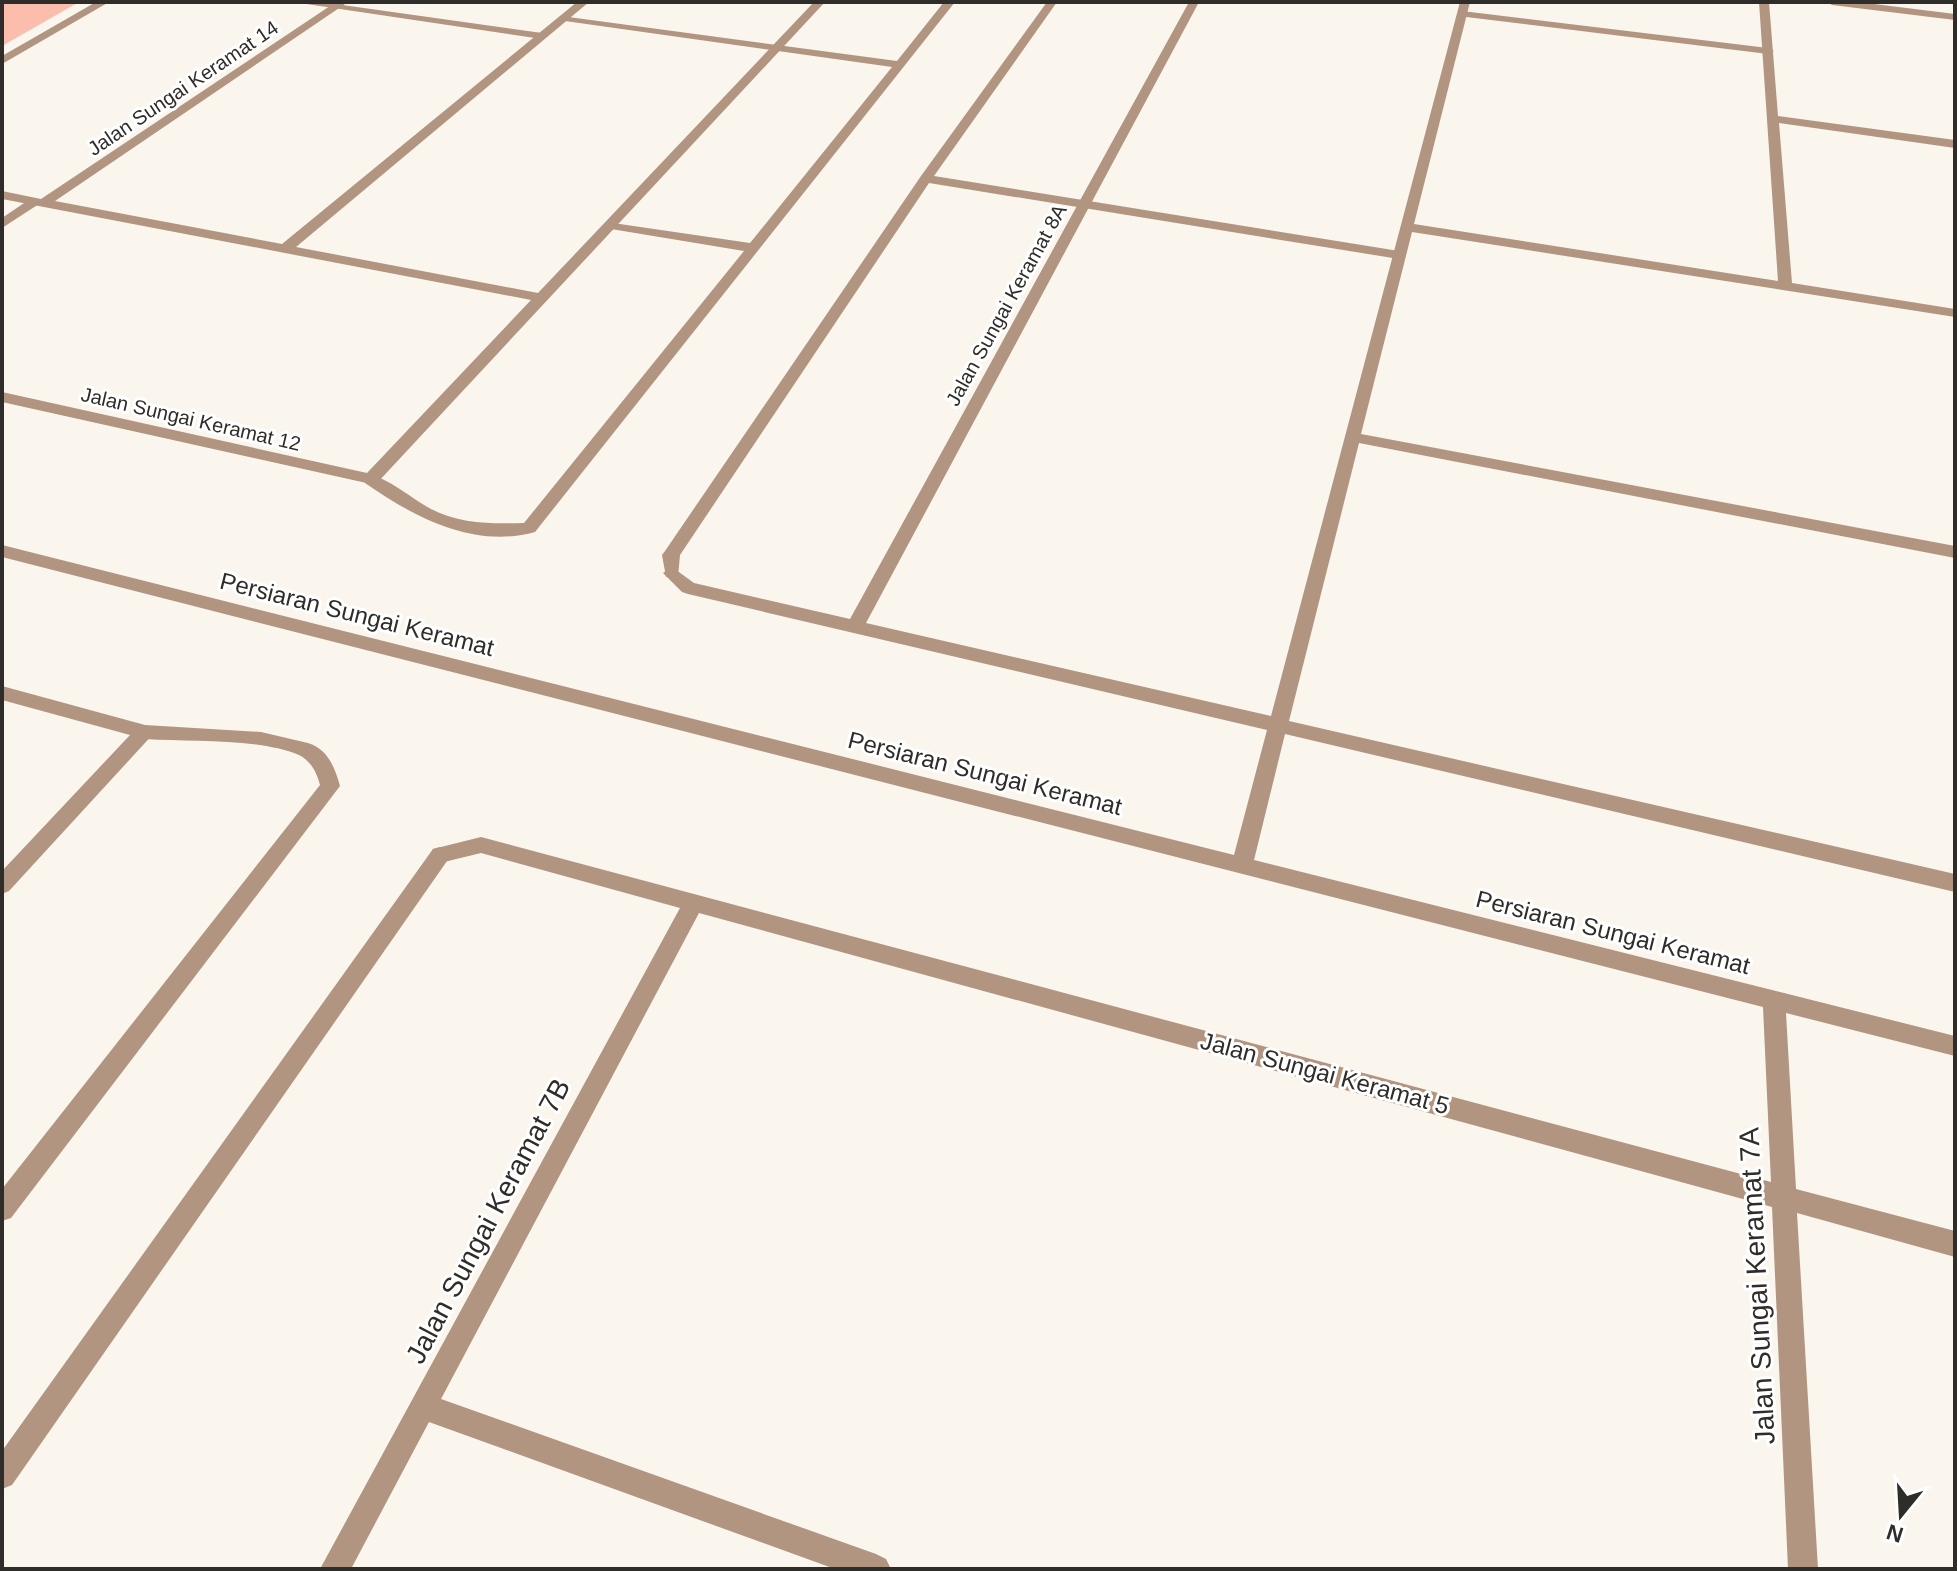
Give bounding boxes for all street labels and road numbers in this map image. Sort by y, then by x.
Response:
street label: Jalan Sungai Keramat 14 [84,16,282,160]
street label: Jalan Sungai Keramat 8A [941,200,1071,410]
street label: Jalan Sungai Keramat 12 [79,383,303,455]
street label: Persiaran Sungai Keramat [217,567,497,661]
street label: Persiaran Sungai Keramat [845,726,1125,820]
street label: Persiaran Sungai Keramat [1473,885,1753,979]
street label: Jalan Sungai Keramat 5 [1198,1027,1452,1119]
street label: Jalan Sungai Keramat 7B [400,1074,576,1368]
street label: Jalan Sungai Keramat 7A [1733,1126,1781,1445]

